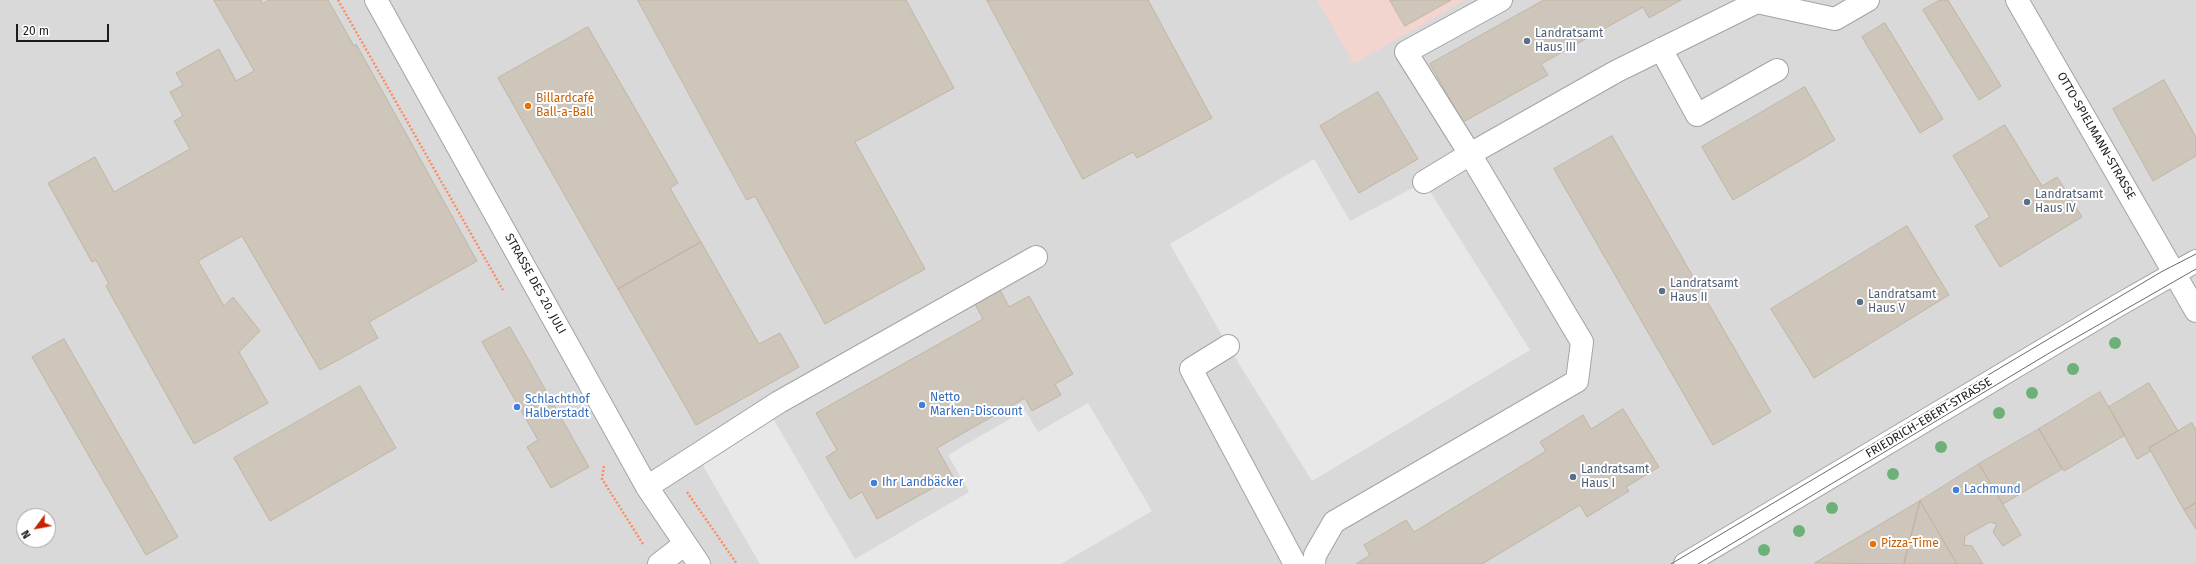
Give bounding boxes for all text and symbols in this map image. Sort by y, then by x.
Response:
scale bar [18,16,111,42]
text: 20 m [23,24,49,38]
place label: Landratsamt Haus III [1535,27,1603,55]
marker: Landratsamt Haus III [1522,36,1532,46]
street label: OTTO-SPIELMANN-STRASSE [2054,70,2138,202]
place label: Billardcafé Ball-a-Ball [536,92,594,120]
marker: Billardcafé Ball-a-Ball [523,101,533,111]
place label: Landratsamt Haus IV [2035,188,2103,216]
marker: Landratsamt Haus IV [2022,197,2032,207]
street label: STRASSE DES 20. JULI [501,231,569,337]
place label: Landratsamt Haus II [1670,277,1738,305]
marker: Landratsamt Haus II [1657,286,1667,296]
place label: Landratsamt Haus V [1868,288,1936,316]
marker: Landratsamt Haus V [1855,297,1865,307]
street label: FRIEDRICH-EBERT-STRASSE [1863,375,1995,461]
place label: Netto Marken-Discount [930,391,1023,419]
place label: Schlachthof Halberstadt [525,393,589,421]
marker: Netto Marken-Discount [917,400,927,410]
marker: Schlachthof Halberstadt [512,402,522,412]
place label: Landratsamt Haus I [1581,463,1649,491]
marker: Landratsamt Haus I [1568,472,1578,482]
place label: Ihr Landbäcker [882,476,963,490]
marker: Ihr Landbäcker [869,478,879,488]
place label: Lachmund [1964,483,2021,497]
marker: Lachmund [1951,485,1961,495]
north arrow [16,508,56,548]
text: N [19,528,34,541]
place label: Pizza-Time [1881,537,1939,551]
marker: Pizza-Time [1868,539,1878,549]

